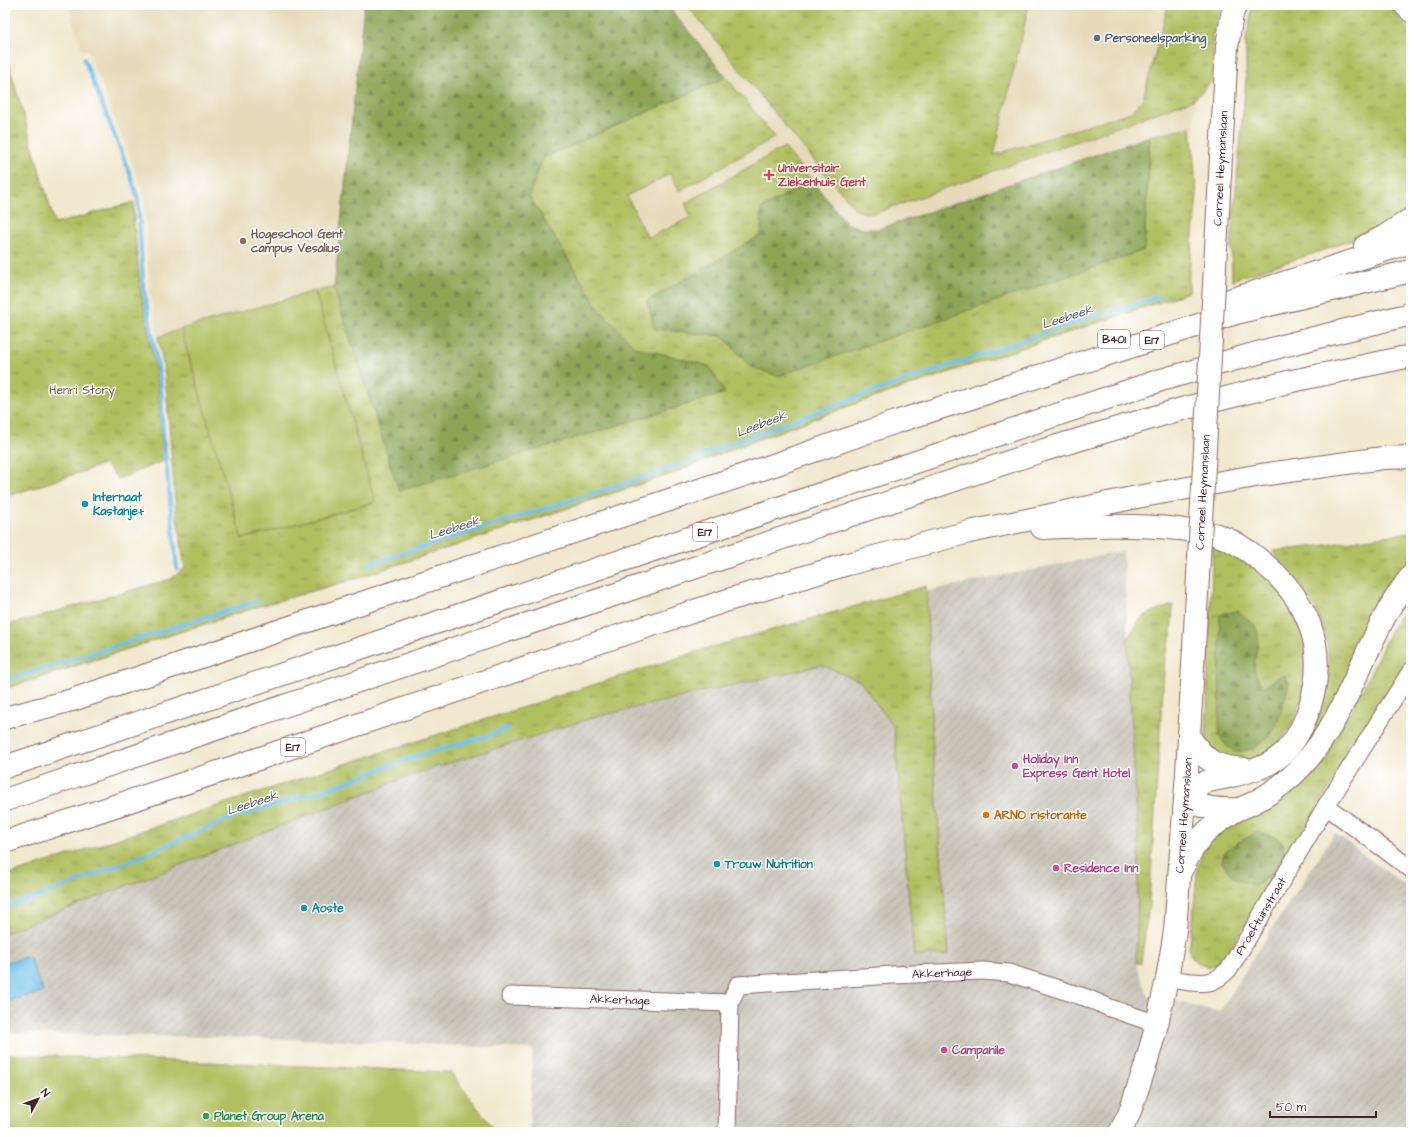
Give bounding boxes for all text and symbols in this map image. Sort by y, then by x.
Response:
place label: Personeelsparking [1105,30,1207,49]
marker: Personeelsparking [1092,33,1102,43]
street label: Corneel Heymanslaan [1209,110,1233,226]
place label: Universitair Ziekenhuis Gent [777,160,866,191]
marker: Universitair Ziekenhuis Gent [763,169,775,181]
place label: Hogeschool Gent campus Vesalius [251,226,343,258]
marker: Hogeschool Gent campus Vesalius [238,236,248,246]
water label: Leebeek [1040,300,1096,334]
road number: B401 [1098,330,1130,348]
road number: E17 [1140,331,1164,349]
park label: Henri Story [49,382,115,400]
water label: Leebeek [734,406,790,442]
street label: Corneel Heymanslaan [1191,434,1215,550]
place label: Internaat Kastanje+ [93,489,145,521]
marker: Internaat Kastanje+ [80,499,90,509]
water label: Leebeek [427,511,483,544]
road number: E17 [693,523,717,541]
road number: E17 [281,738,305,756]
place label: Holiday Inn Express Gent Hotel [1023,751,1130,783]
street label: Corneel Heymanslaan [1171,757,1197,874]
marker: Holiday Inn Express Gent Hotel [1010,761,1020,771]
water label: Leebeek [225,786,281,820]
place label: ARNO ristorante [994,807,1087,824]
marker: ARNO ristorante [981,810,991,820]
place label: Trouw Nutrition [724,856,813,873]
marker: Trouw Nutrition [712,859,722,869]
place label: Residence Inn [1064,860,1138,877]
marker: Residence Inn [1051,863,1061,873]
street label: Proeftuinstraat [1231,874,1291,959]
place label: Aoste [312,900,344,917]
marker: Aoste [299,903,309,913]
street label: Akkerhage [911,963,973,983]
street label: Akkerhage [590,991,651,1010]
place label: Campanile [952,1042,1005,1060]
marker: Campanile [939,1045,949,1055]
north arrow [18,1079,58,1119]
text: N [37,1085,53,1100]
scale bar [1270,1093,1376,1119]
text: 50 m [1276,1099,1307,1116]
place label: Planet Group Arena [214,1108,325,1126]
marker: Planet Group Arena [201,1111,211,1121]

